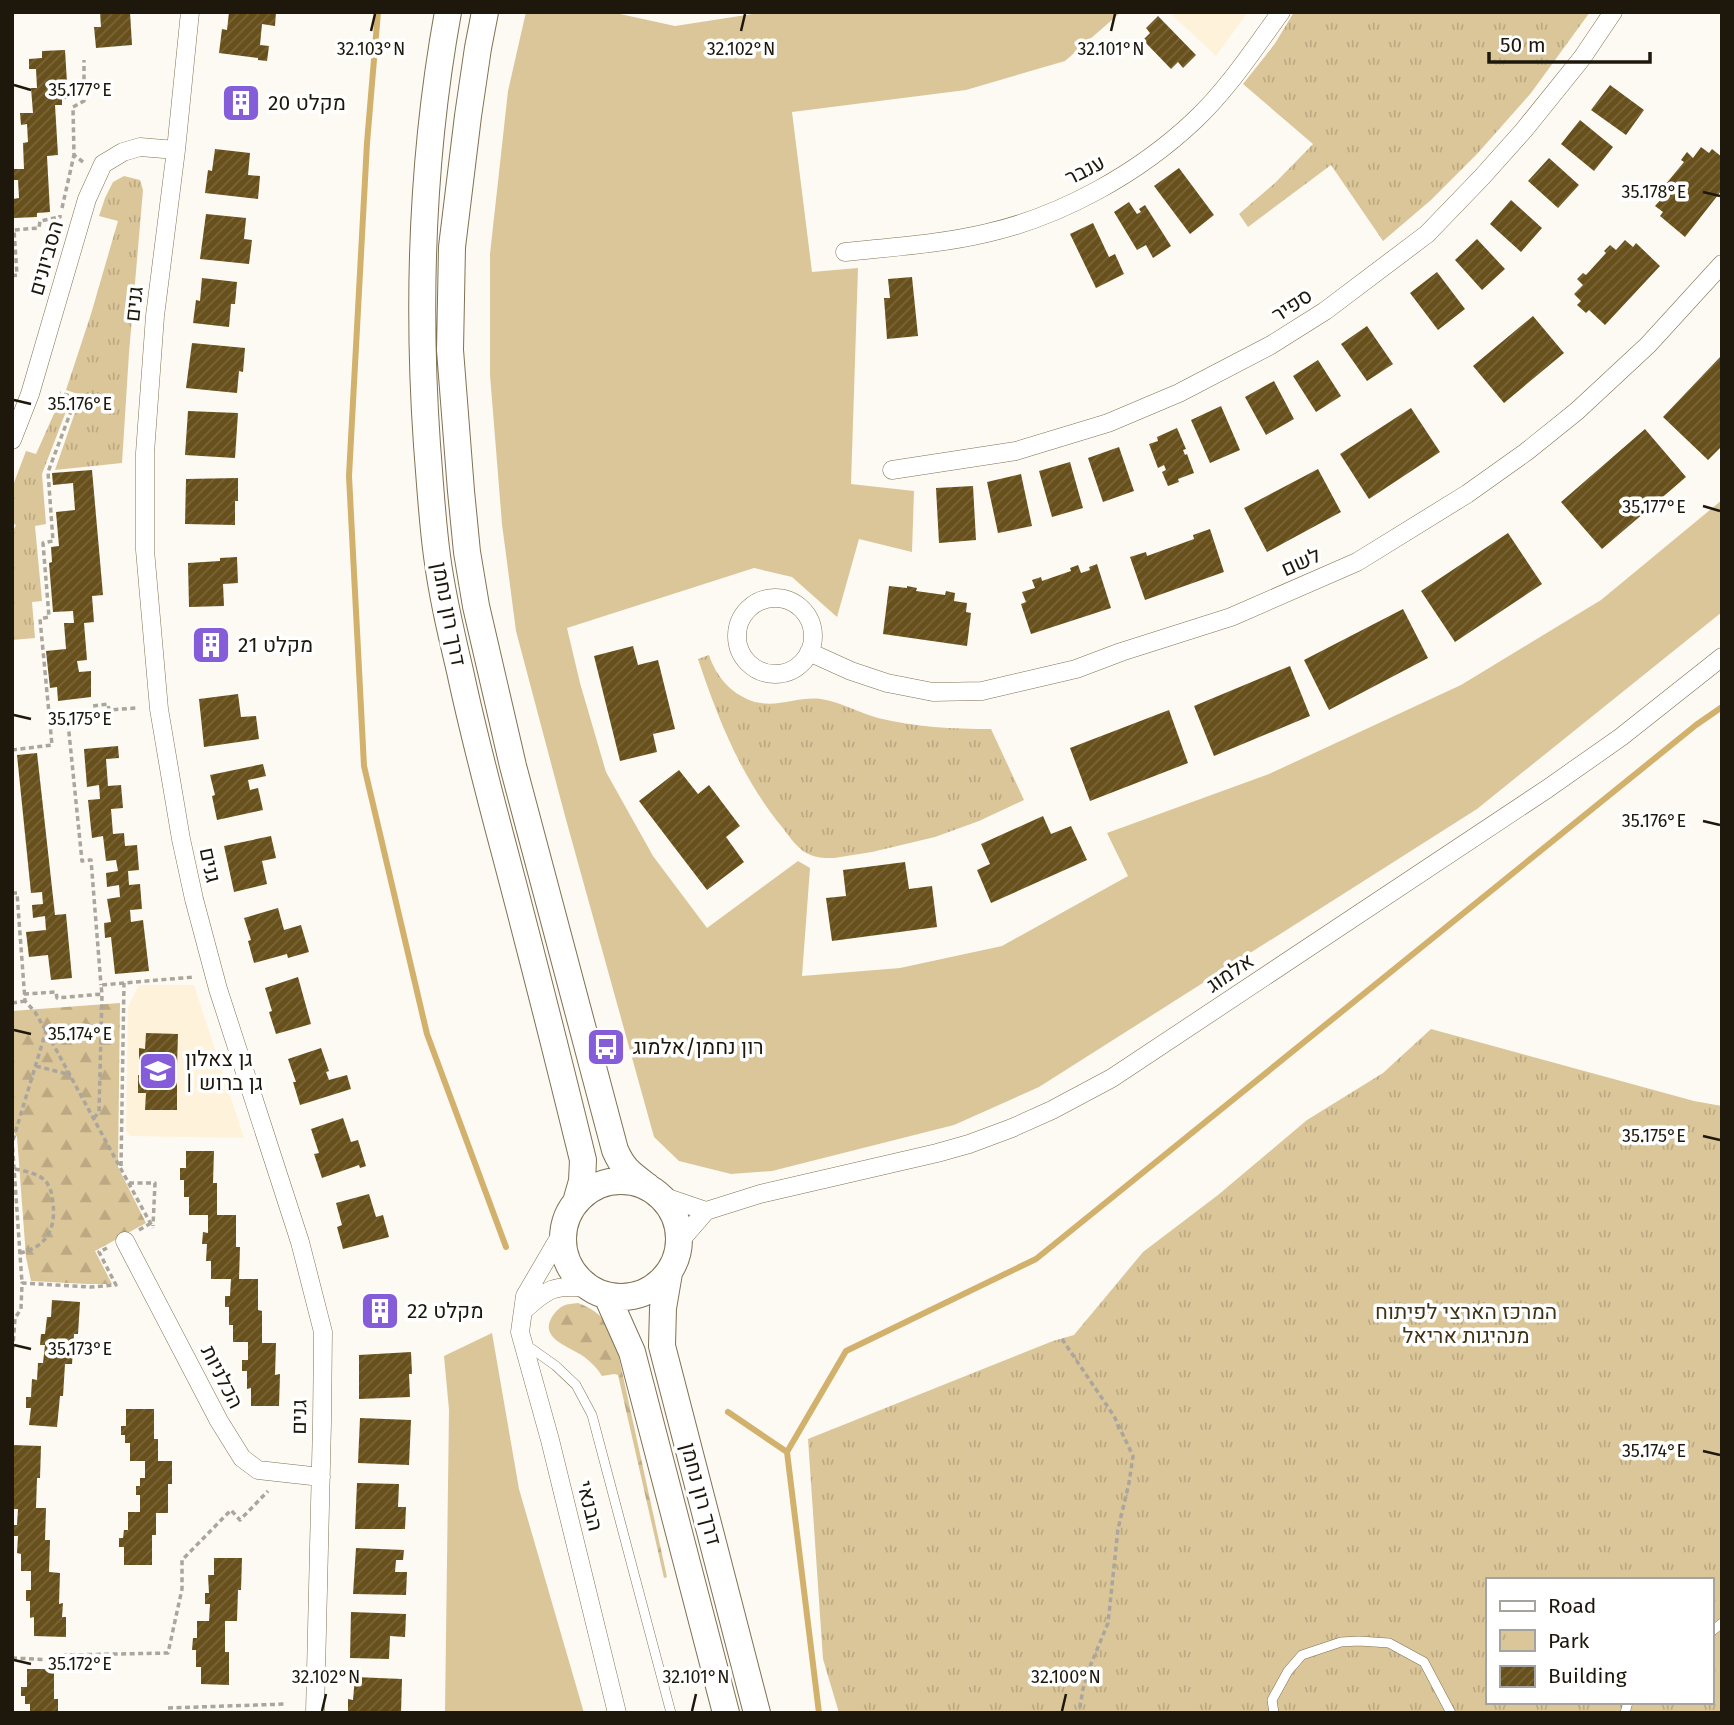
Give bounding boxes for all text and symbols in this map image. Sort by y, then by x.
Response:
scale bar [1489,21,1650,65]
text: 50 m [1500,32,1546,58]
text: 32.103°N [337,38,405,60]
text: 32.102°N [707,38,775,60]
text: 32.101°N [1077,38,1145,60]
text: 35.177°E [48,79,112,101]
building icon: מקלט 20 [220,82,262,124]
place label: מקלט 20 [268,90,346,116]
street label: ענבר [1061,149,1109,191]
text: 35.178°E [1622,181,1686,203]
street label: הסביונים [23,218,69,298]
street label: ספיר [1267,282,1317,328]
street label: גנים [119,285,149,323]
text: 35.176°E [48,393,112,415]
text: 35.177°E [1622,496,1686,518]
street label: לשם [1277,542,1325,582]
street label: דרך רון נחמן [426,560,472,668]
building icon: מקלט 21 [190,624,232,666]
place label: מקלט 21 [238,632,313,658]
text: 35.175°E [48,708,112,730]
text: 35.176°E [1622,810,1686,832]
street label: גנים [194,845,226,885]
street label: אלמוג [1201,948,1259,998]
text: 35.174°E [48,1023,112,1045]
bus stop icon: רון נחמן/אלמוג [585,1026,627,1068]
place label: רון נחמן/אלמוג [633,1034,764,1060]
place label: גן צאלון | גן ברוש [185,1046,263,1096]
school or university icon: גן צאלון | גן ברוש [137,1050,179,1092]
text: 35.175°E [1622,1125,1686,1147]
building icon: מקלט 22 [359,1290,401,1332]
place label: מקלט 22 [407,1298,483,1324]
park label: המרכז הארצי לפיתוח מנהיגות אריאל [1375,1299,1557,1349]
text: 35.173°E [48,1338,112,1360]
street label: הכלניות [195,1341,249,1413]
street label: גנים [286,1399,312,1435]
street label: דרך רון נחמן [675,1440,727,1548]
text: 35.174°E [1622,1440,1686,1462]
street label: הבנאי [571,1478,609,1534]
legend [1486,1578,1713,1704]
text: Road [1548,1593,1596,1619]
text: Park [1548,1628,1590,1654]
text: 35.172°E [48,1653,112,1675]
text: Building [1548,1663,1627,1689]
text: 32.102°N [292,1666,360,1688]
text: 32.101°N [662,1666,730,1688]
text: 32.100°N [1031,1666,1101,1688]

